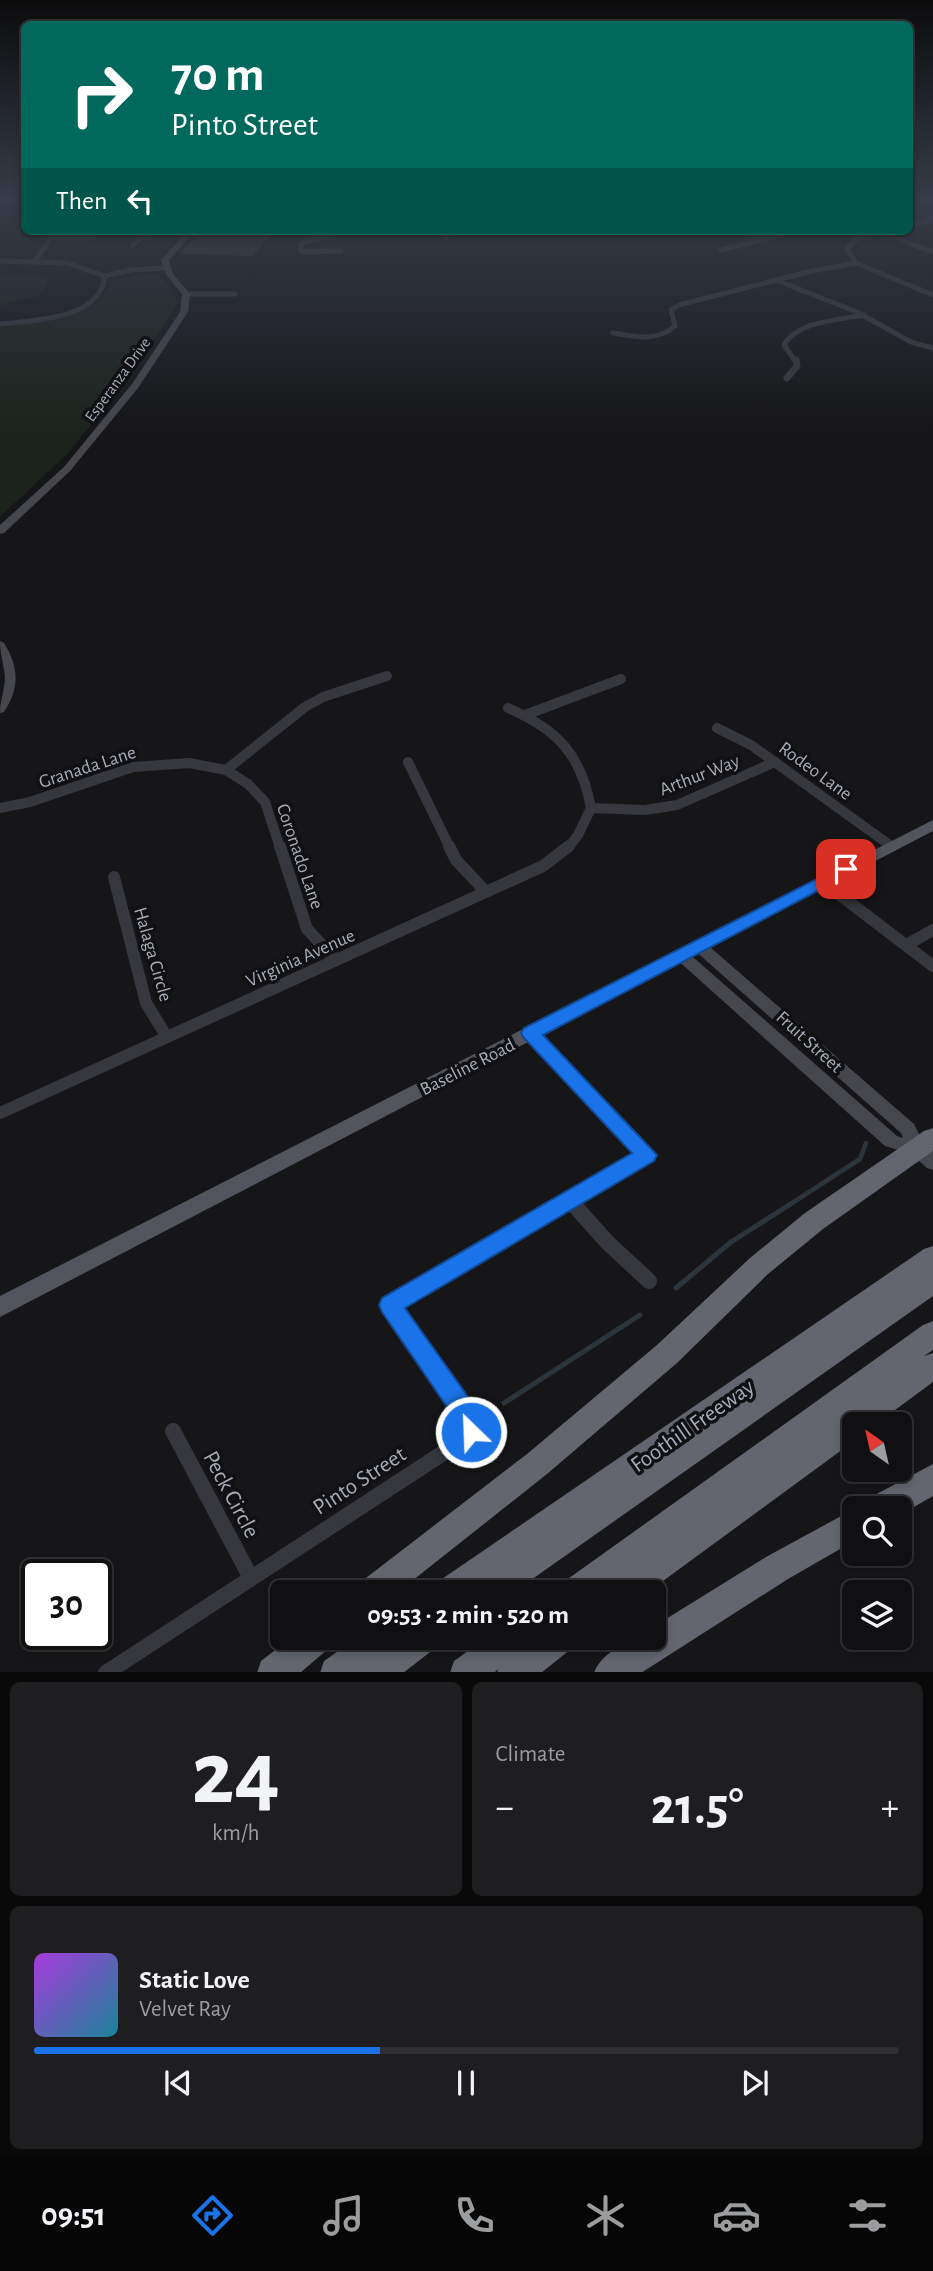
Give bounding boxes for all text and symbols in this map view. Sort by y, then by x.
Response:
icon: right [56,49,147,140]
text: 70 m [171,51,265,100]
text: Pinto Street [171,109,318,141]
icon: left [121,182,159,220]
text: Then [56,188,107,214]
street label: Esperanza Drive [82,335,154,425]
street label: Rodeo Lane [775,738,855,804]
street label: Granada Lane [37,743,138,792]
street label: Arthur Way [657,751,742,799]
street label: Coronado Lane [273,801,326,912]
pin [816,839,876,899]
icon: arrive [827,850,865,888]
street label: Halaga Circle [130,905,175,1004]
street label: Virginia Avenue [243,926,358,991]
street label: Fruit Street [772,1008,846,1077]
street label: Baseline Road [417,1035,518,1099]
street label: Foothill Freeway [627,1375,759,1477]
position arrow [434,1395,508,1469]
north arrow [842,1412,912,1482]
map controls [842,1412,912,1650]
street label: Pinto Street [309,1442,411,1520]
street label: Peck Circle [198,1447,263,1542]
button: search [842,1496,912,1566]
speed limit sign: 30 [21,1559,112,1650]
button: layers [842,1580,912,1650]
text: 09:53 · 2 min · 520 m [367,1602,569,1628]
text: 24 [191,1729,280,1820]
text: Climate [496,1743,565,1766]
text: 21.5° [651,1781,744,1833]
text: − [496,1789,514,1827]
text: + [881,1789,899,1827]
text: km/h [212,1822,259,1845]
text: Static Love [139,1967,250,1993]
text: Velvet Ray [139,1998,231,2021]
icon: previous [159,2064,197,2102]
icon: pause [447,2064,485,2102]
icon: next [736,2064,774,2102]
icon: directions [188,2191,237,2240]
icon: music [319,2191,368,2240]
icon: phone [450,2191,499,2240]
icon: climate [581,2191,630,2240]
icon: car [712,2191,761,2240]
icon: filters [843,2191,892,2240]
text: 09:51 [41,2199,106,2231]

